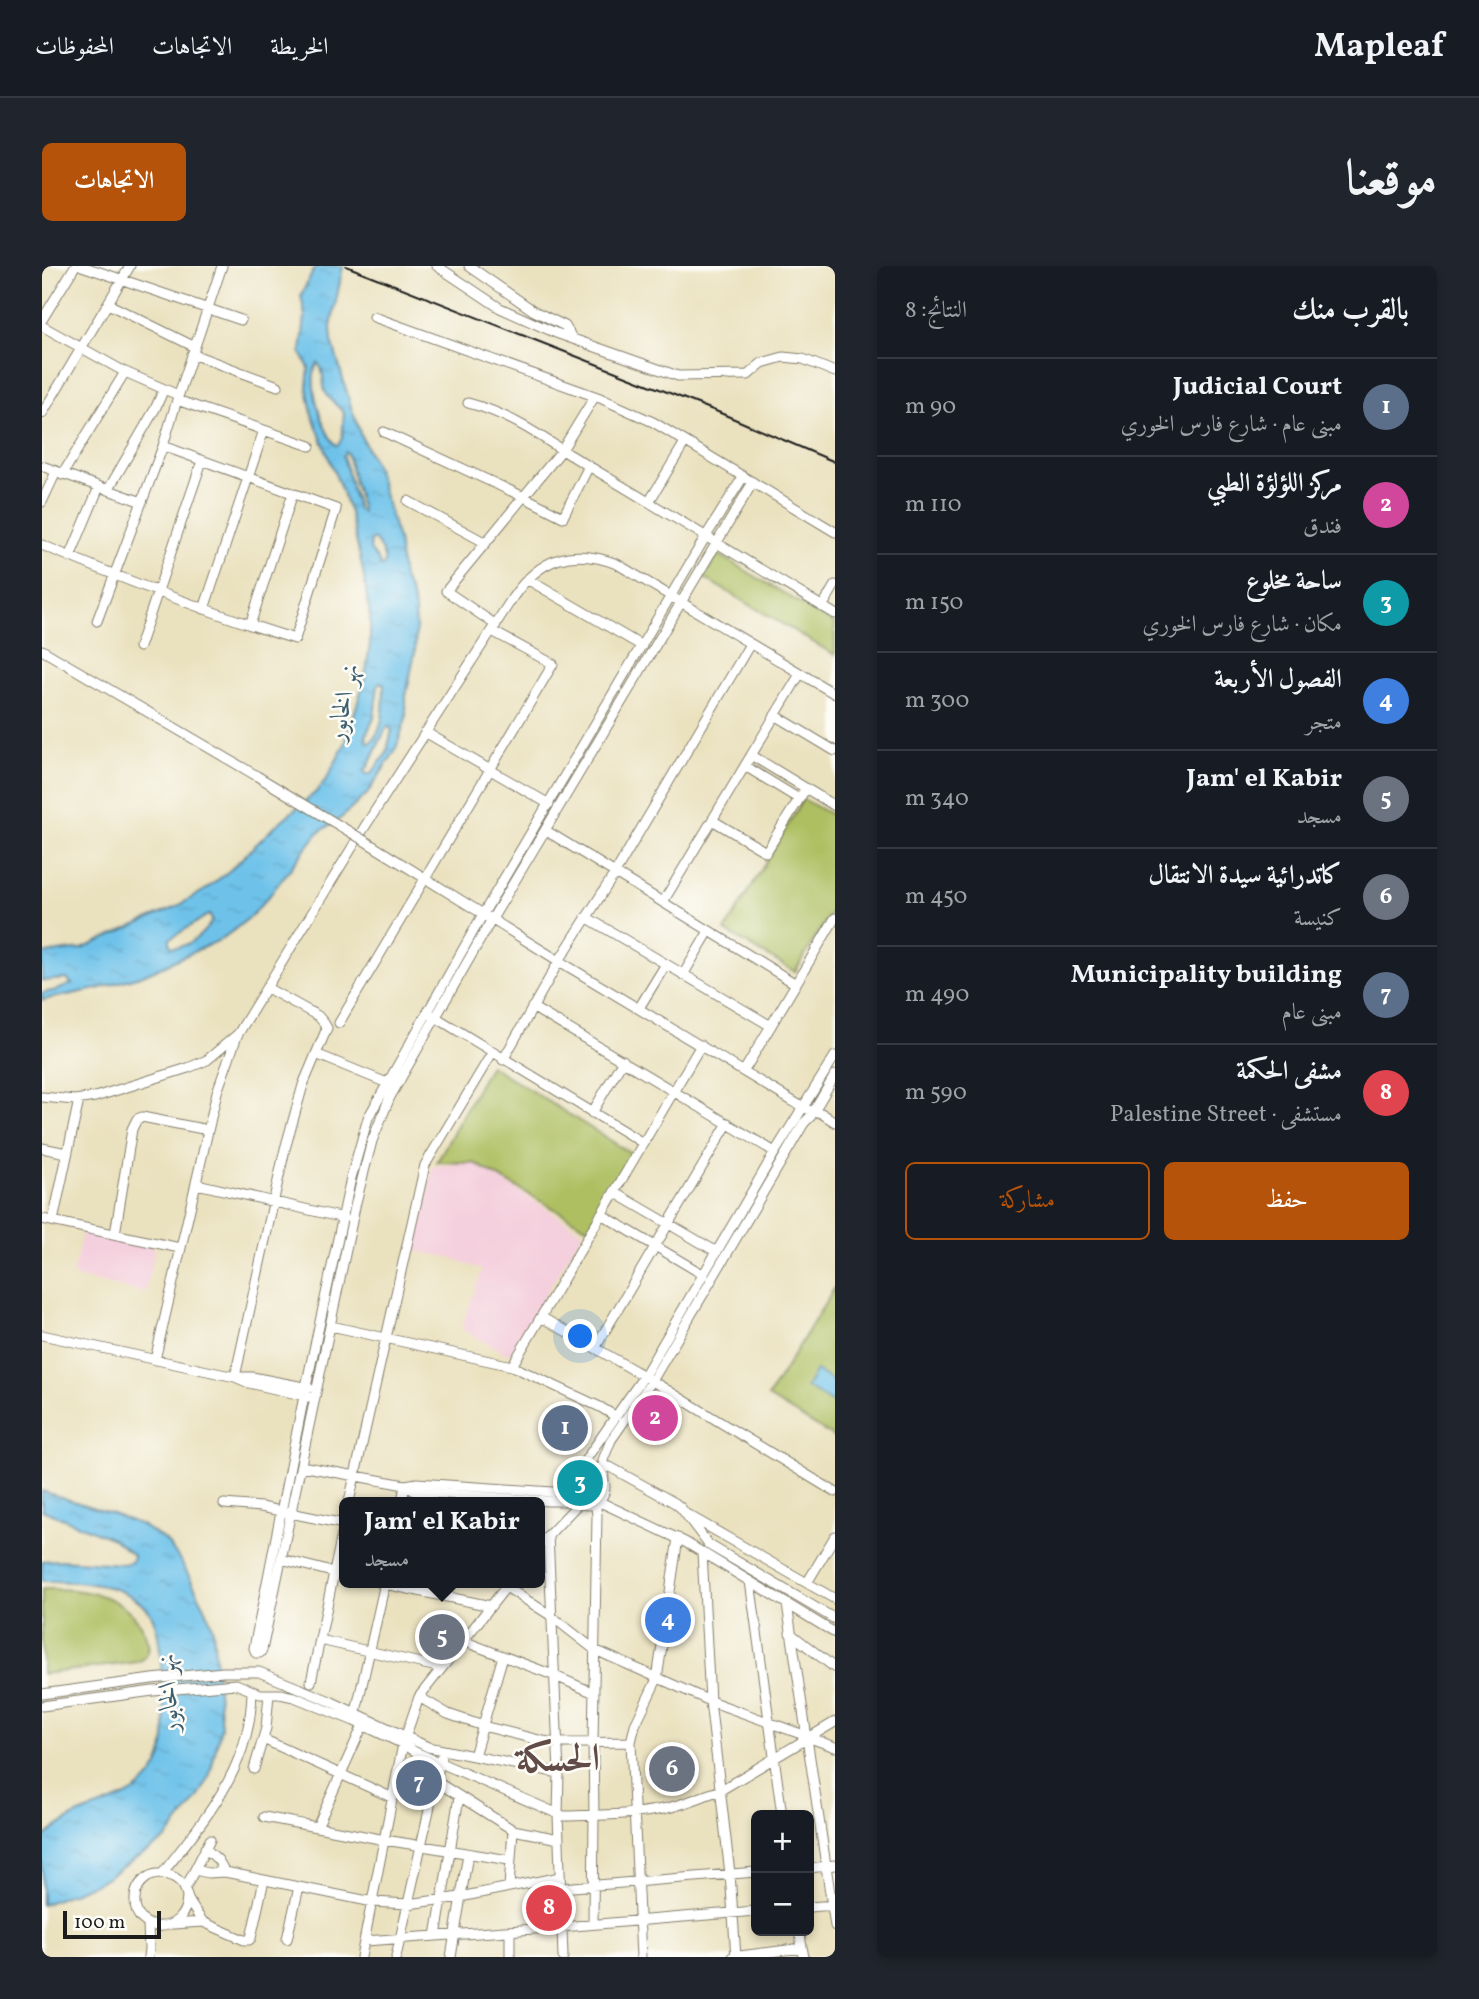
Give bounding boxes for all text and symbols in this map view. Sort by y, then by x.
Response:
text: Mapleaf [1314,25,1444,71]
text: المحفوظات [35,31,114,65]
text: الاتجاهات [152,31,232,65]
text: الخريطة [270,31,329,65]
button: الاتجاهات [42,143,186,221]
text: موقعنا [1345,147,1437,216]
text: بالقرب منك [1292,290,1409,332]
text: النتائج: 8 [905,295,967,327]
text: Judicial Court [1173,369,1342,405]
text: 90 m [905,391,956,423]
text: 1 [1381,391,1391,423]
text: مبنى عام · شارع فارس الخوري [1120,409,1342,441]
text: مركز اللؤلؤة الطبي [1207,466,1342,502]
text: 110 m [905,489,962,521]
text: 2 [1380,489,1392,521]
text: فندق [1303,511,1342,543]
text: ساحة مخلوع [1246,564,1342,600]
text: 150 m [905,587,963,619]
text: 3 [1380,587,1392,619]
text: مكان · شارع فارس الخوري [1142,609,1342,641]
water label: نهر الخابور [318,660,369,747]
text: الفصول الأربعة [1214,662,1342,698]
text: 300 m [905,685,969,717]
text: 4 [1379,685,1393,717]
text: متجر [1306,707,1342,739]
text: Jam' el Kabir [1187,761,1342,797]
text: 340 m [905,783,969,815]
text: 5 [1380,783,1392,815]
text: مسجد [1297,801,1342,833]
text: كاتدرائية سيدة الانتقال [1148,858,1342,894]
text: 450 m [905,881,967,913]
text: 6 [1380,881,1392,913]
text: كنيسة [1294,903,1342,935]
text: Municipality building [1071,957,1342,993]
text: 490 m [905,979,969,1011]
text: 7 [1381,979,1392,1011]
text: مبنى عام [1281,997,1342,1029]
text: مشفى الحكمة [1236,1054,1342,1090]
text: 590 m [905,1077,967,1109]
text: 8 [1380,1077,1392,1109]
text: مستشفى · Palestine Street [1110,1099,1342,1131]
button: مشاركة [905,1162,1150,1240]
button: حفظ [1164,1162,1409,1240]
your location [563,1319,597,1353]
pin: 2 [632,1392,678,1444]
pin: 1 [542,1402,588,1454]
pin: 3 [557,1457,603,1509]
popup [339,1497,545,1588]
text: Jam' el Kabir [364,1504,520,1540]
text: مسجد [364,1544,409,1576]
pin: 4 [645,1594,691,1646]
pin: 5 [419,1611,465,1663]
water label: نهر الخابور [149,1652,189,1736]
district label: الحسكة [514,1734,600,1787]
pin: 6 [649,1743,695,1795]
pin: 7 [396,1757,442,1809]
map controls [751,1810,814,1936]
button: + [751,1810,814,1873]
button: − [751,1873,814,1936]
pin: 8 [526,1882,572,1934]
scale bar [63,1908,161,1940]
text: 100 m [74,1910,125,1936]

